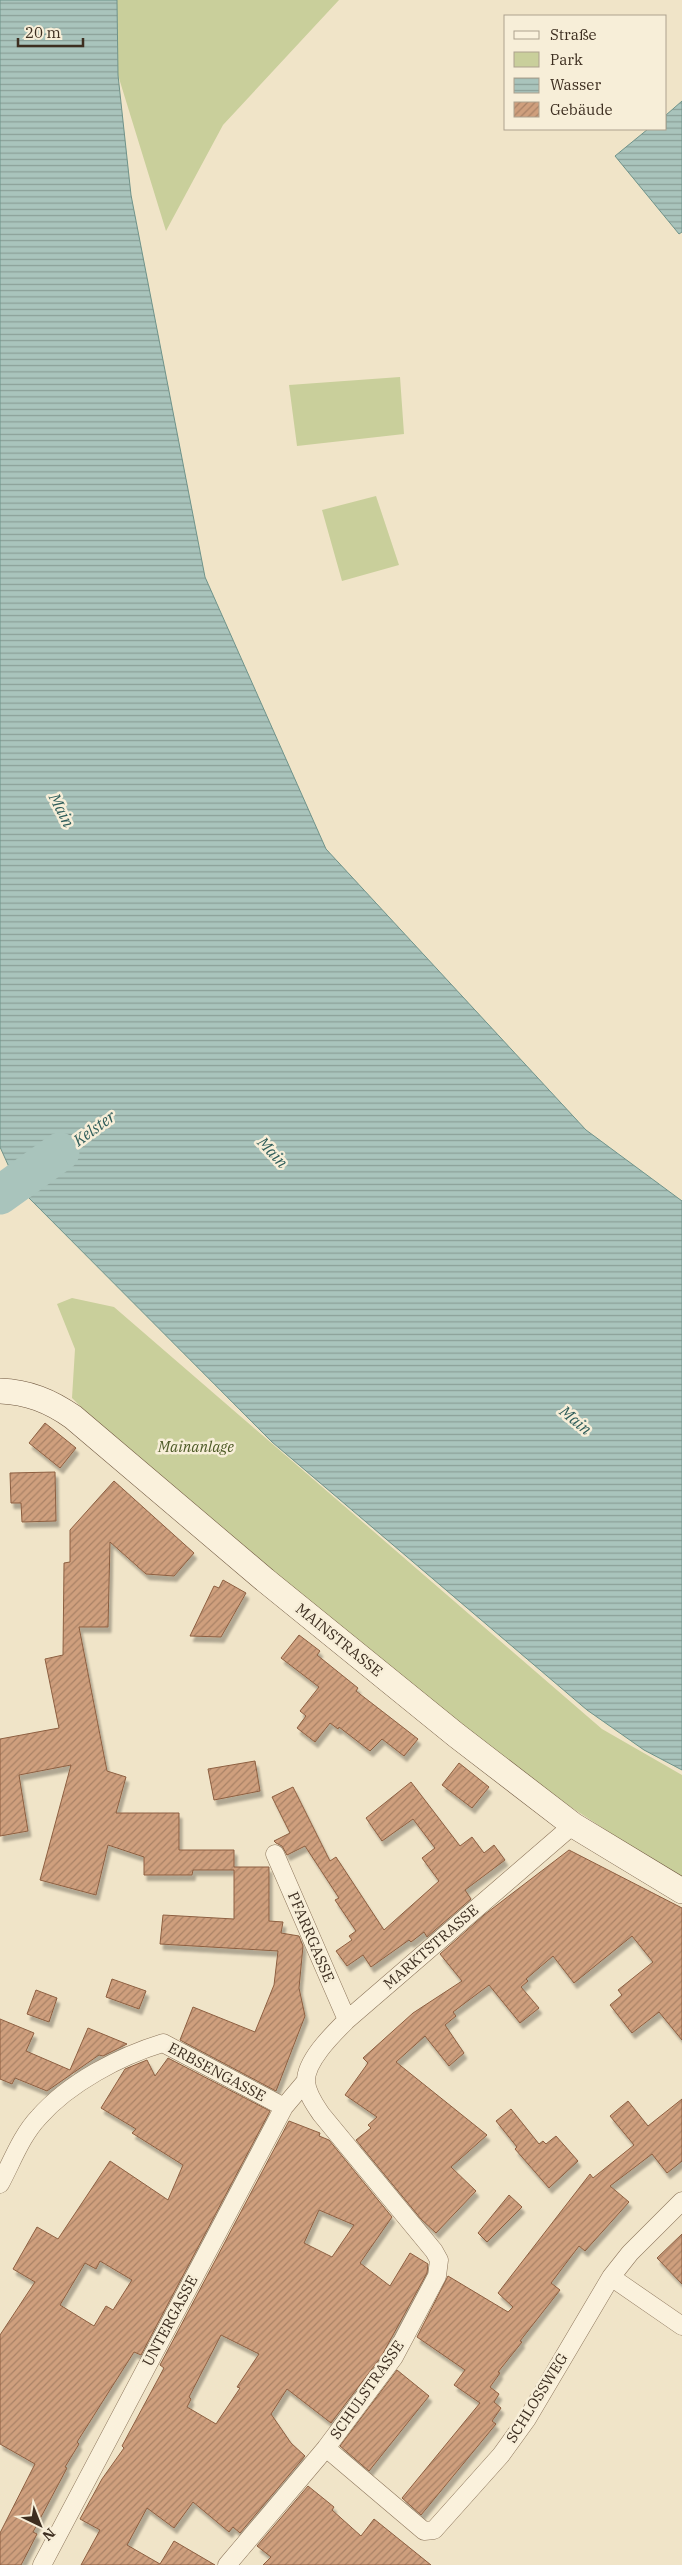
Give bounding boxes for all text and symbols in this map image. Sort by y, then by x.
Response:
scale bar [18,15,82,47]
legend [504,15,667,130]
text: 20 m [25,23,61,42]
text: Straße [550,25,597,44]
text: Park [550,50,583,69]
text: Wasser [550,75,601,94]
text: Gebäude [550,100,613,119]
water label: Main [45,789,79,830]
water label: Kelster [68,1105,120,1151]
water label: Main [253,1132,292,1172]
water label: Main [555,1400,596,1439]
park label: Mainanlage [157,1437,234,1456]
street label: MAINSTRASSE [292,1599,387,1680]
street label: PFARRGASSE [284,1889,339,1985]
street label: MARKTSTRASSE [379,1900,482,1993]
street label: ERBSENGASSE [165,2038,269,2105]
street label: UNTERGASSE [138,2272,201,2369]
street label: SCHULSTRASSE [325,2337,408,2443]
street label: SCHLOSSWEG [501,2349,572,2446]
north arrow [15,2500,65,2550]
text: N [39,2524,59,2545]

